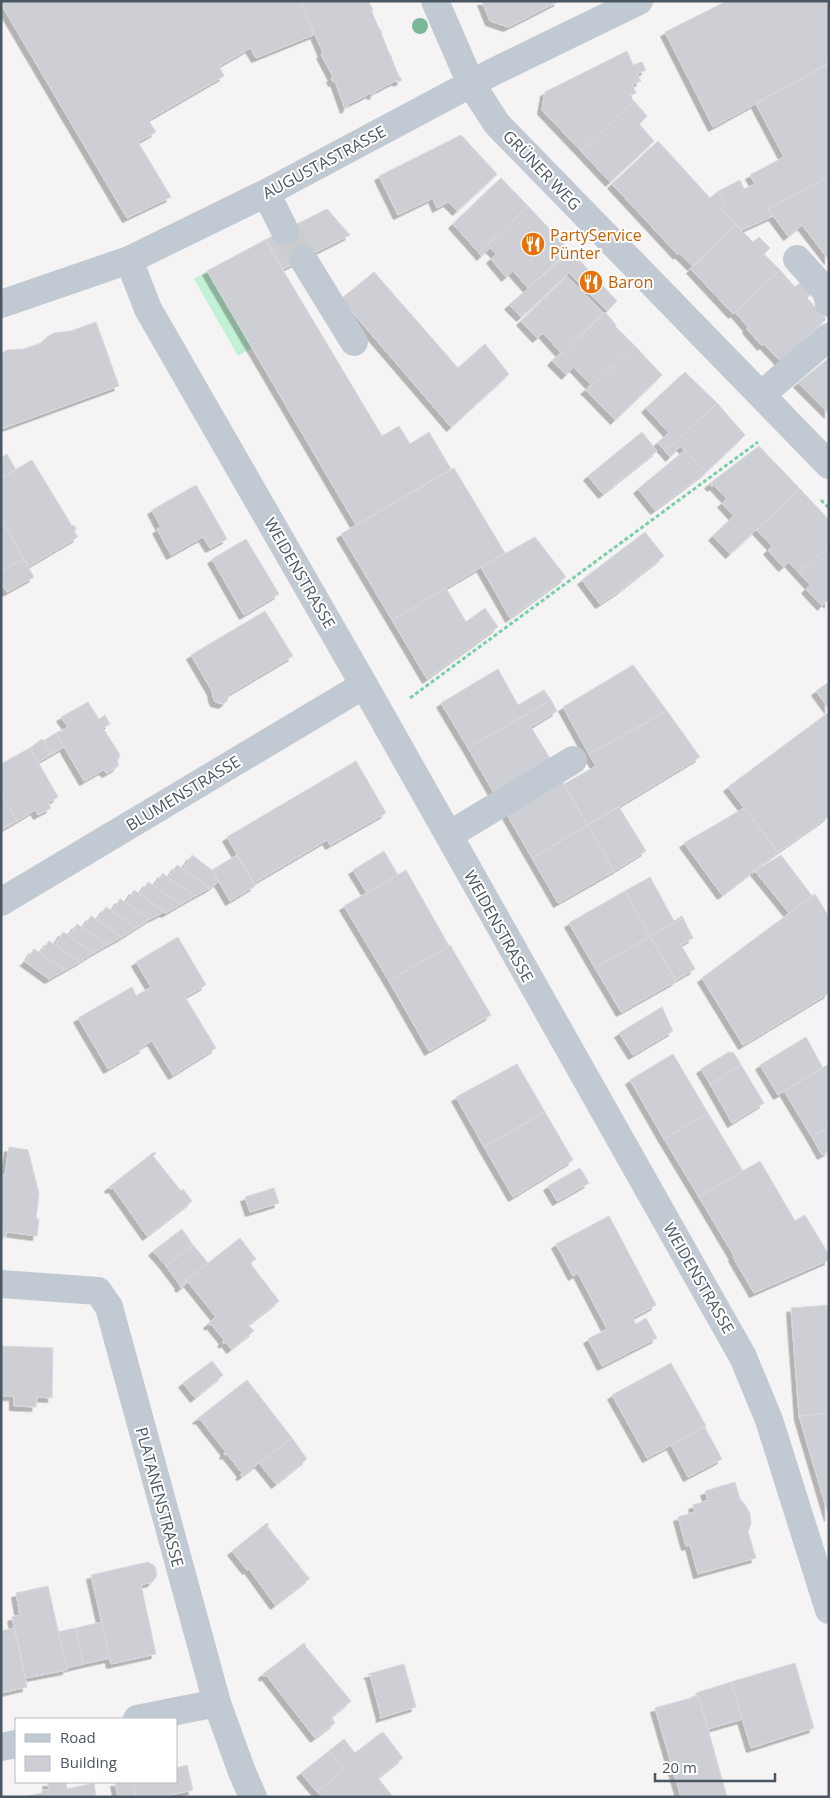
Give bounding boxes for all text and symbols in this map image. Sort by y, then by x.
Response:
street label: AUGUSTASTRASSE [258,120,390,204]
street label: GRÜNER WEG [498,125,586,215]
place label: PartyService Pünter [550,224,642,264]
restaurant icon: PartyService Pünter [520,231,546,257]
restaurant icon: Baron [578,269,604,295]
place label: Baron [608,271,653,293]
street label: WEIDENSTRASSE [259,514,341,632]
street label: BLUMENSTRASSE [122,750,244,836]
street label: WEIDENSTRASSE [459,866,539,986]
street label: WEIDENSTRASSE [658,1219,740,1337]
street label: PLATANENSTRASSE [131,1425,189,1569]
legend [15,1718,178,1783]
text: Road [60,1727,96,1747]
scale bar [655,1750,775,1782]
text: Building [60,1752,117,1772]
text: 20 m [662,1757,697,1777]

